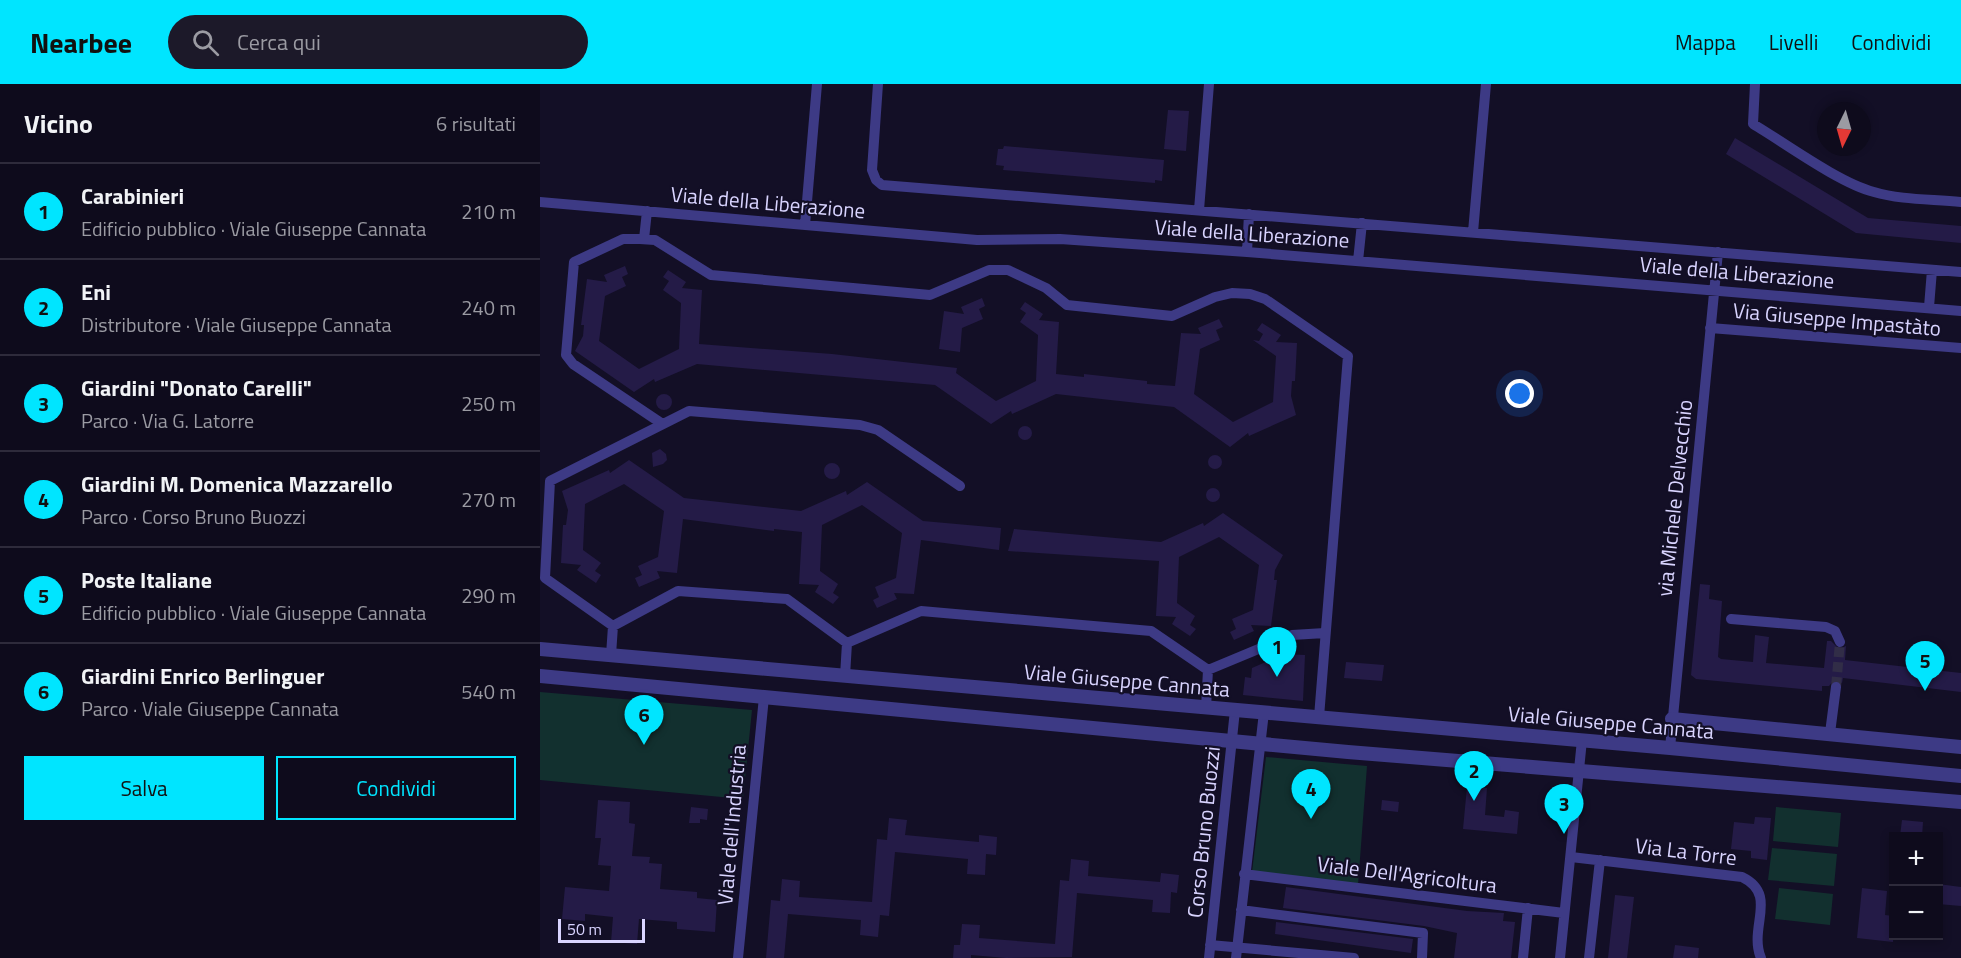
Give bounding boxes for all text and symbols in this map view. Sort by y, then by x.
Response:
search box [168,15,588,69]
text: Nearbee [30,21,132,64]
text: Cerca qui [237,25,321,59]
icon: search [189,26,222,59]
text: Mappa [1675,26,1736,58]
text: Livelli [1769,26,1818,58]
text: Condividi [1851,26,1931,58]
north arrow [1817,102,1871,156]
text: Vicino [24,104,93,143]
text: 6 risultati [436,108,516,139]
street label: Viale della Liberazione [669,178,867,226]
text: Carabinieri [81,179,184,213]
text: 1 [38,196,49,227]
text: 210 m [461,196,516,227]
street label: Viale della Liberazione [1154,210,1350,256]
text: Edificio pubblico · Viale Giuseppe Cannata [81,213,426,244]
street label: Viale della Liberazione [1638,248,1836,296]
text: Eni [81,275,111,309]
text: 2 [38,292,49,323]
text: 240 m [461,292,516,323]
street label: Via Giuseppe Impastàto [1732,294,1942,344]
text: Distributore · Viale Giuseppe Cannata [81,309,391,340]
text: Giardini "Donato Carelli" [81,371,312,405]
your location [1505,379,1534,408]
text: 3 [38,388,49,419]
text: 250 m [461,388,516,419]
street label: via Michele Delvecchio [1648,398,1700,598]
text: Parco · Via G. Latorre [81,405,254,436]
text: Giardini M. Domenica Mazzarello [81,467,393,501]
text: 4 [38,484,49,515]
text: 270 m [461,484,516,515]
text: Parco · Corso Bruno Buozzi [81,501,306,532]
text: Poste Italiane [81,563,212,597]
text: 5 [38,580,49,611]
text: 290 m [461,580,516,611]
text: Edificio pubblico · Viale Giuseppe Cannata [81,597,426,628]
pin: 1 [1258,628,1296,677]
pin: 5 [1906,642,1944,691]
street label: Viale Giuseppe Cannata [1023,655,1232,705]
text: Giardini Enrico Berlinguer [81,659,324,693]
text: 6 [38,676,49,707]
text: 540 m [461,676,516,707]
text: Parco · Viale Giuseppe Cannata [81,693,339,724]
pin: 6 [624,696,664,745]
street label: Viale Giuseppe Cannata [1507,697,1716,747]
street label: Viale dell'Industria [708,743,754,907]
street label: Corso Bruno Buozzi [1178,745,1228,919]
pin: 2 [1454,752,1494,801]
button: Salva [24,756,264,820]
button: Condividi [276,756,516,820]
pin: 4 [1292,770,1330,819]
pin: 3 [1544,784,1584,834]
street label: Via La Torre [1633,829,1739,873]
map controls [1889,832,1943,940]
button: + [1889,832,1943,886]
street label: Viale Dell'Agricoltura [1315,847,1499,901]
button: − [1889,886,1943,940]
scale bar [558,916,645,944]
text: 50 m [567,917,602,941]

